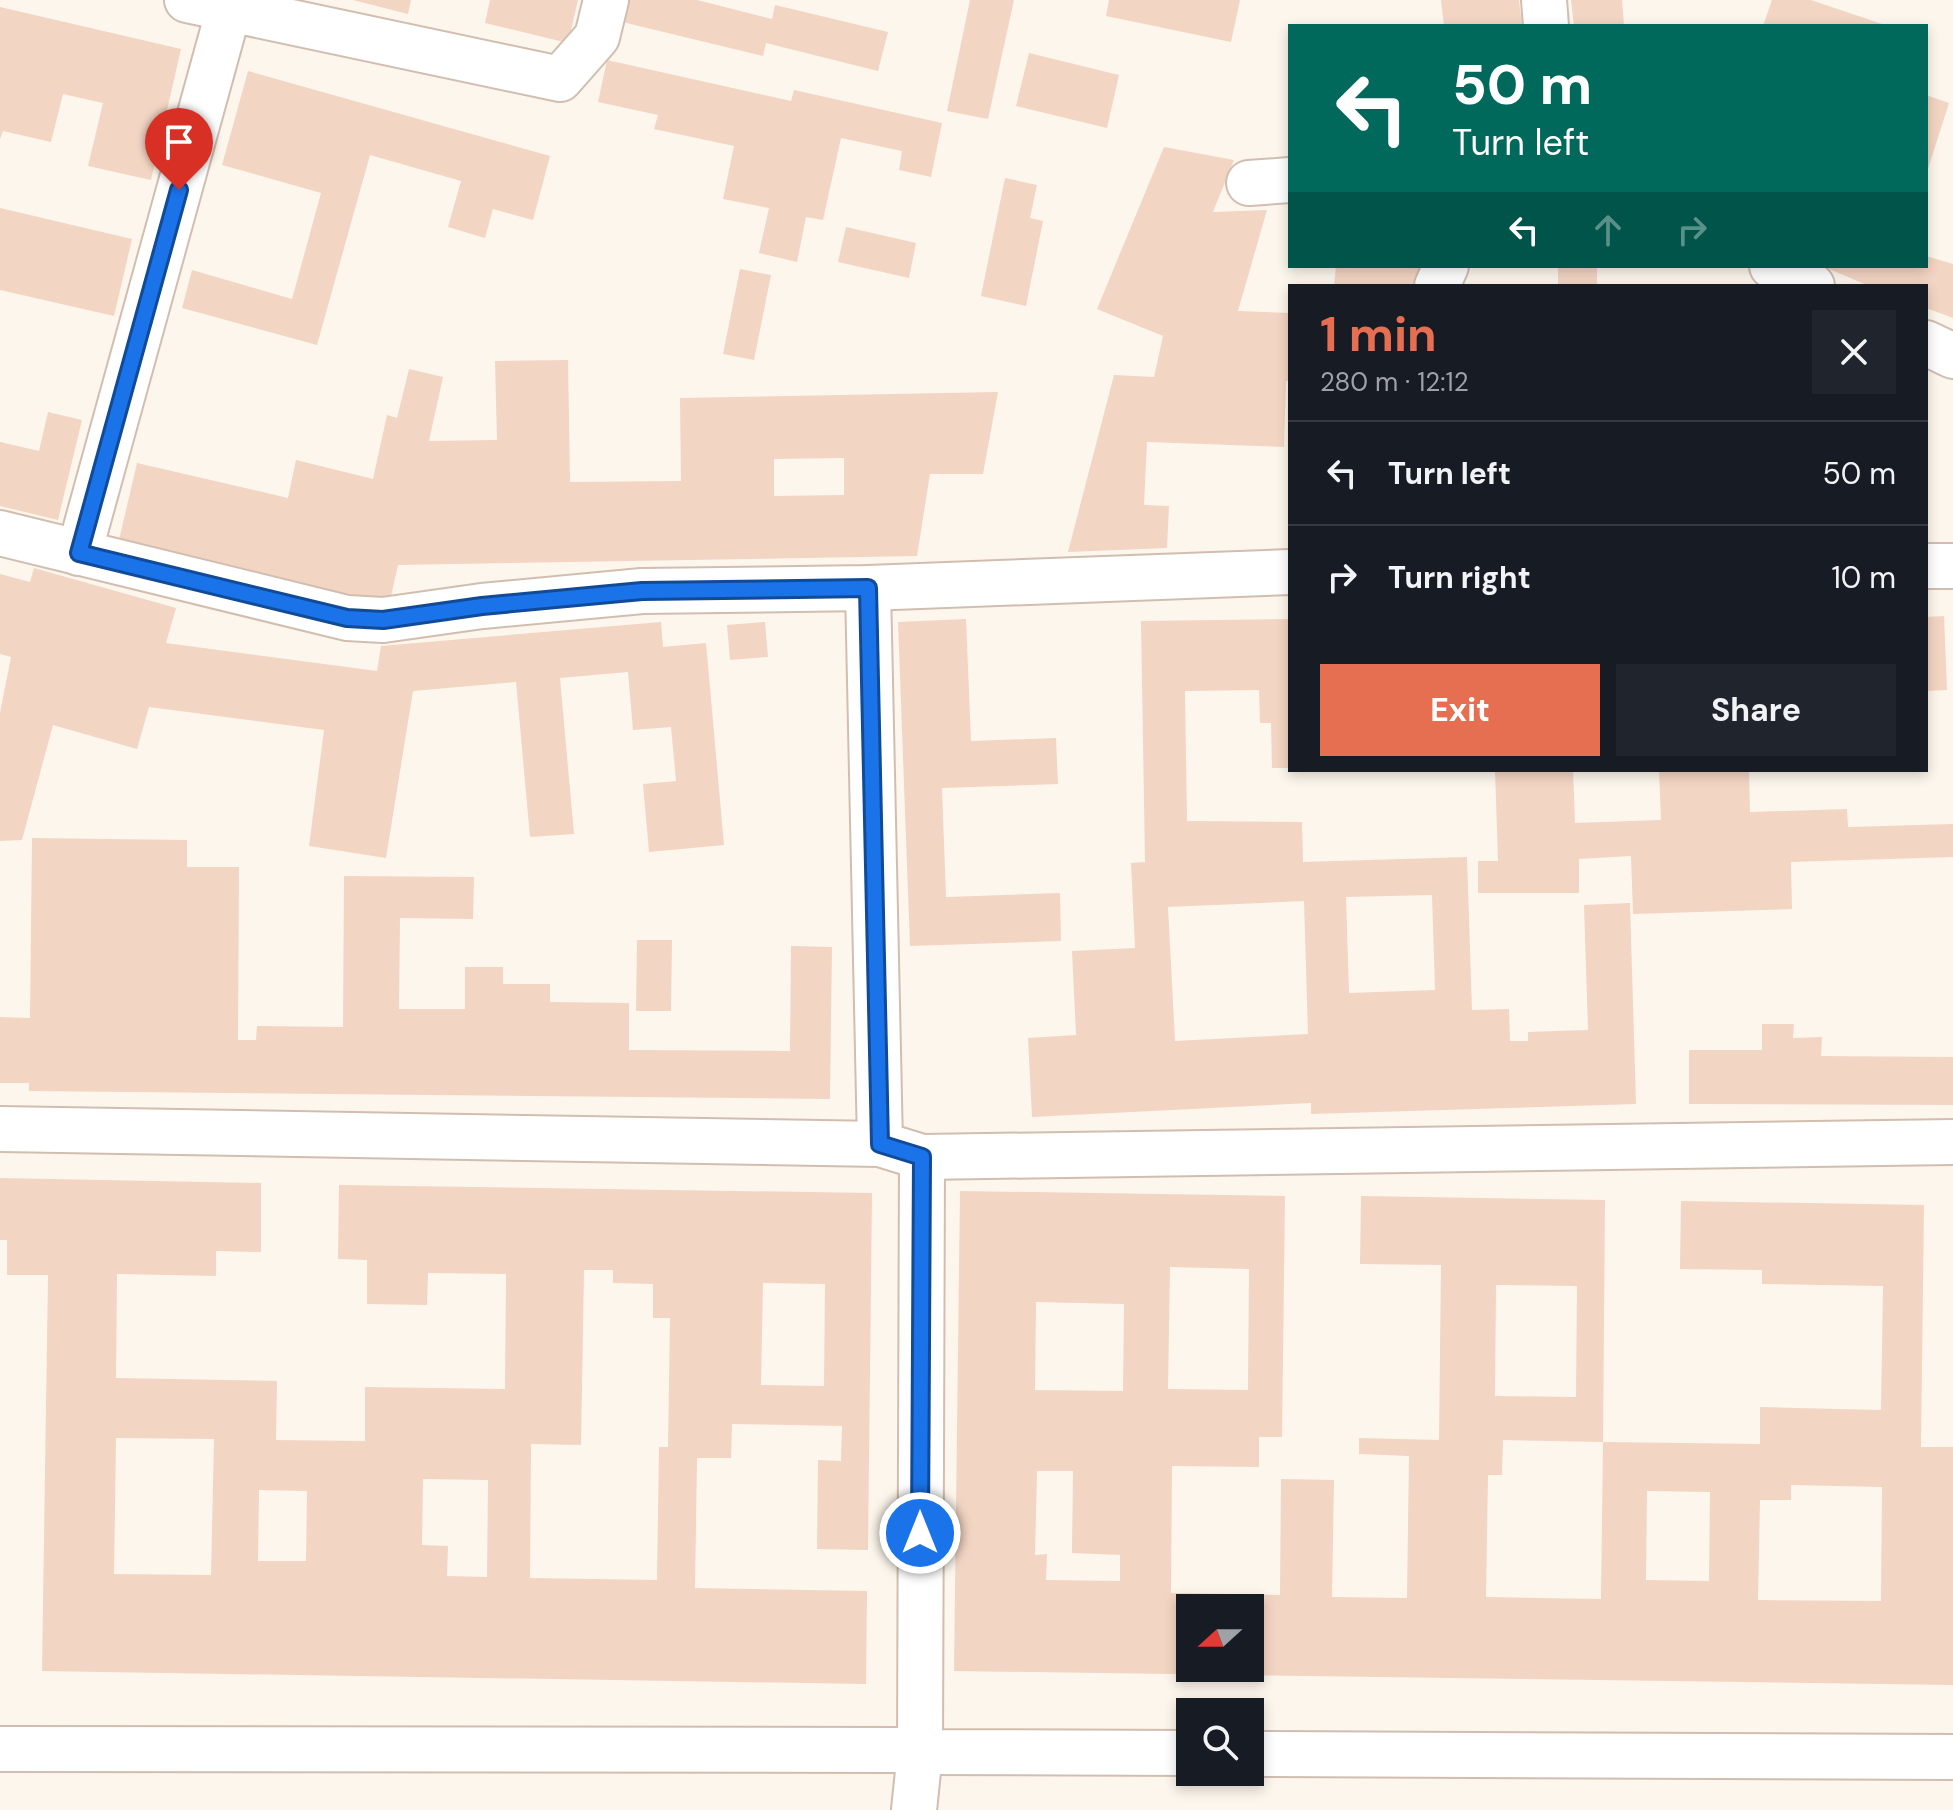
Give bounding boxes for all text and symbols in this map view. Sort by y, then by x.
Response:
text: 50 m [1452,48,1592,121]
icon: left [1320,56,1424,160]
pin [145,108,213,190]
text: Turn left [1452,119,1589,166]
icon: arrive [157,120,201,164]
icon: left [1502,208,1546,252]
icon: ahead [1586,208,1630,252]
icon: right [1670,208,1714,252]
text: 1 min [1320,303,1437,366]
button: close [1812,310,1896,394]
text: 280 m · 12:12 [1320,365,1469,399]
icon: left [1320,451,1364,495]
text: Turn left [1388,454,1511,493]
text: 50 m [1822,454,1896,493]
icon: right [1320,555,1364,599]
text: Turn right [1388,558,1531,597]
text: 10 m [1831,558,1896,597]
button: Exit [1320,664,1600,756]
button: Share [1616,664,1896,756]
position arrow [878,1491,962,1575]
north arrow [1176,1594,1264,1682]
map controls [1176,1594,1264,1786]
button: search [1176,1698,1264,1786]

